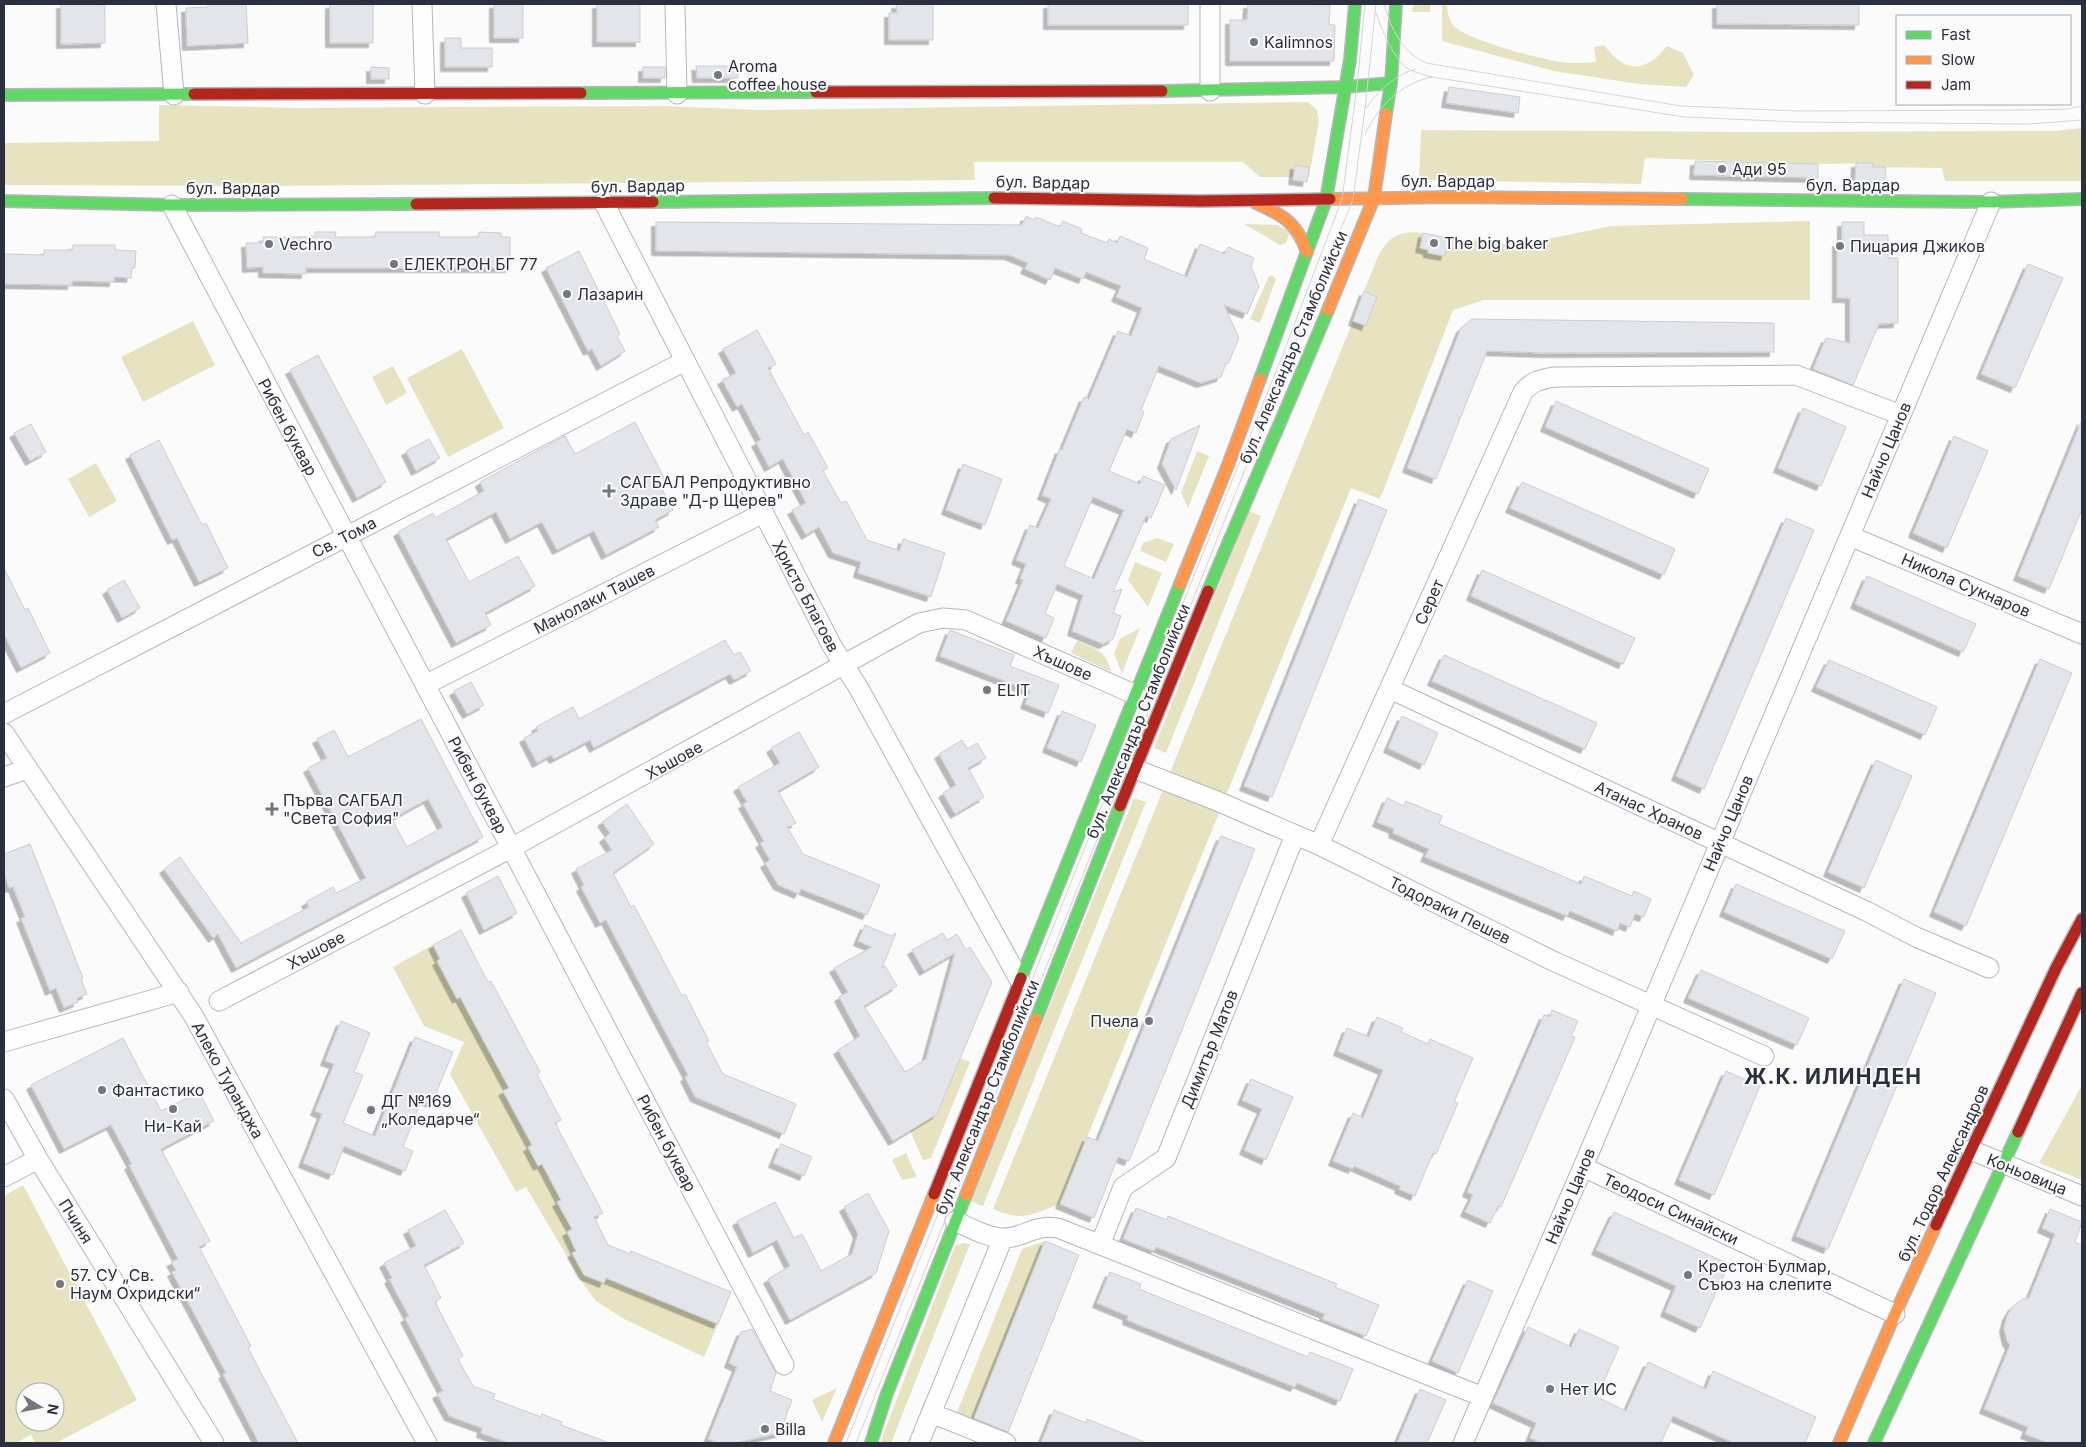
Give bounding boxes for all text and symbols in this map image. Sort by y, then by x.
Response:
legend [1896,15,2071,105]
text: Fast [1941,25,1971,44]
place label: Kalimnos [1264,32,1333,52]
marker: Kalimnos [1248,36,1260,48]
text: Slow [1941,50,1975,69]
place label: Aroma coffee house [728,56,827,94]
marker: Aroma coffee house [712,69,724,81]
text: Jam [1941,75,1971,94]
place label: Ади 95 [1732,159,1787,179]
marker: Ади 95 [1716,163,1728,175]
street label: бул. Вардар [996,171,1090,193]
street label: бул. Вардар [1401,171,1495,191]
street label: бул. Вардар [591,175,685,197]
street label: бул. Вардар [1806,175,1900,195]
street label: бул. Вардар [186,178,280,198]
street label: бул. Александър Стамболийски [1235,227,1351,467]
place label: The big baker [1444,233,1548,253]
place label: Vechro [279,234,333,254]
place label: Пицария Джиков [1850,236,1985,256]
marker: The big baker [1428,237,1440,249]
marker: Vechro [263,238,275,250]
marker: Пицария Джиков [1834,240,1846,252]
place label: ЕЛЕКТРОН БГ 77 [404,254,538,274]
marker: ЕЛЕКТРОН БГ 77 [388,258,400,270]
place label: Лазарин [577,284,644,304]
marker: Лазарин [561,288,573,300]
street label: Рибен буквар [254,375,322,479]
street label: Найчо Цанов [1857,399,1915,501]
place label: САГБАЛ Репродуктивно Здраве "Д-р Щерев" [620,472,811,510]
marker: САГБАЛ Репродуктивно Здраве "Д-р Щерев" [602,484,616,498]
street label: Св. Тома [308,512,380,562]
street label: Христо Благоев [768,537,844,655]
street label: Никола Сукнаров [1898,549,2034,621]
street label: Манолаки Ташев [530,560,658,638]
street label: Серет [1410,576,1448,628]
street label: бул. Александър Стамболийски [1082,601,1194,841]
street label: Хъшове [1030,641,1096,685]
place label: ELIT [997,680,1030,700]
marker: ELIT [981,684,993,696]
street label: Рибен буквар [444,733,512,837]
street label: Хъшове [642,736,706,784]
street label: Найчо Цанов [1699,772,1757,874]
street label: Атанас Хранов [1592,776,1706,844]
place label: Първа САГБАЛ "Света София" [283,790,403,828]
marker: Първа САГБАЛ "Света София" [265,802,279,816]
street label: Тодораки Пешев [1386,872,1514,948]
street label: Хъшове [284,927,348,973]
street label: бул. Александър Стамболийски [931,977,1043,1217]
street label: Димитър Матов [1176,987,1242,1111]
place label: Пчела [1090,1011,1139,1031]
marker: Пчела [1143,1015,1155,1027]
street label: Алеко Туранджа [188,1018,268,1142]
district label: Ж.К. ИЛИНДЕН [1744,1064,1922,1089]
place label: Фантастико [112,1080,204,1100]
street label: бул. Тодор Александров [1893,1081,1993,1265]
marker: Фантастико [96,1084,108,1096]
place label: ДГ №169 „Коледарче“ [381,1091,480,1129]
street label: Рибен буквар [633,1091,701,1195]
marker: Ни-Кай [167,1103,179,1115]
marker: ДГ №169 „Коледарче“ [365,1104,377,1116]
place label: Ни-Кай [144,1116,202,1136]
street label: Найчо Цанов [1541,1145,1599,1247]
street label: Коньовица [1984,1149,2070,1199]
street label: Теодоси Синайски [1600,1169,1742,1249]
street label: Пчиня [55,1195,97,1247]
place label: Крестон Булмар, Съюз на слепите [1698,1256,1832,1294]
place label: 57. СУ „Св. Наум Охридски“ [70,1265,200,1303]
marker: Крестон Булмар, Съюз на слепите [1682,1269,1694,1281]
marker: 57. СУ „Св. Наум Охридски“ [54,1278,66,1290]
place label: Нет ИС [1560,1379,1617,1399]
north arrow [15,1382,65,1432]
marker: Нет ИС [1544,1383,1556,1395]
text: N [44,1403,63,1416]
place label: Billa [775,1419,806,1439]
marker: Billa [759,1423,771,1435]

